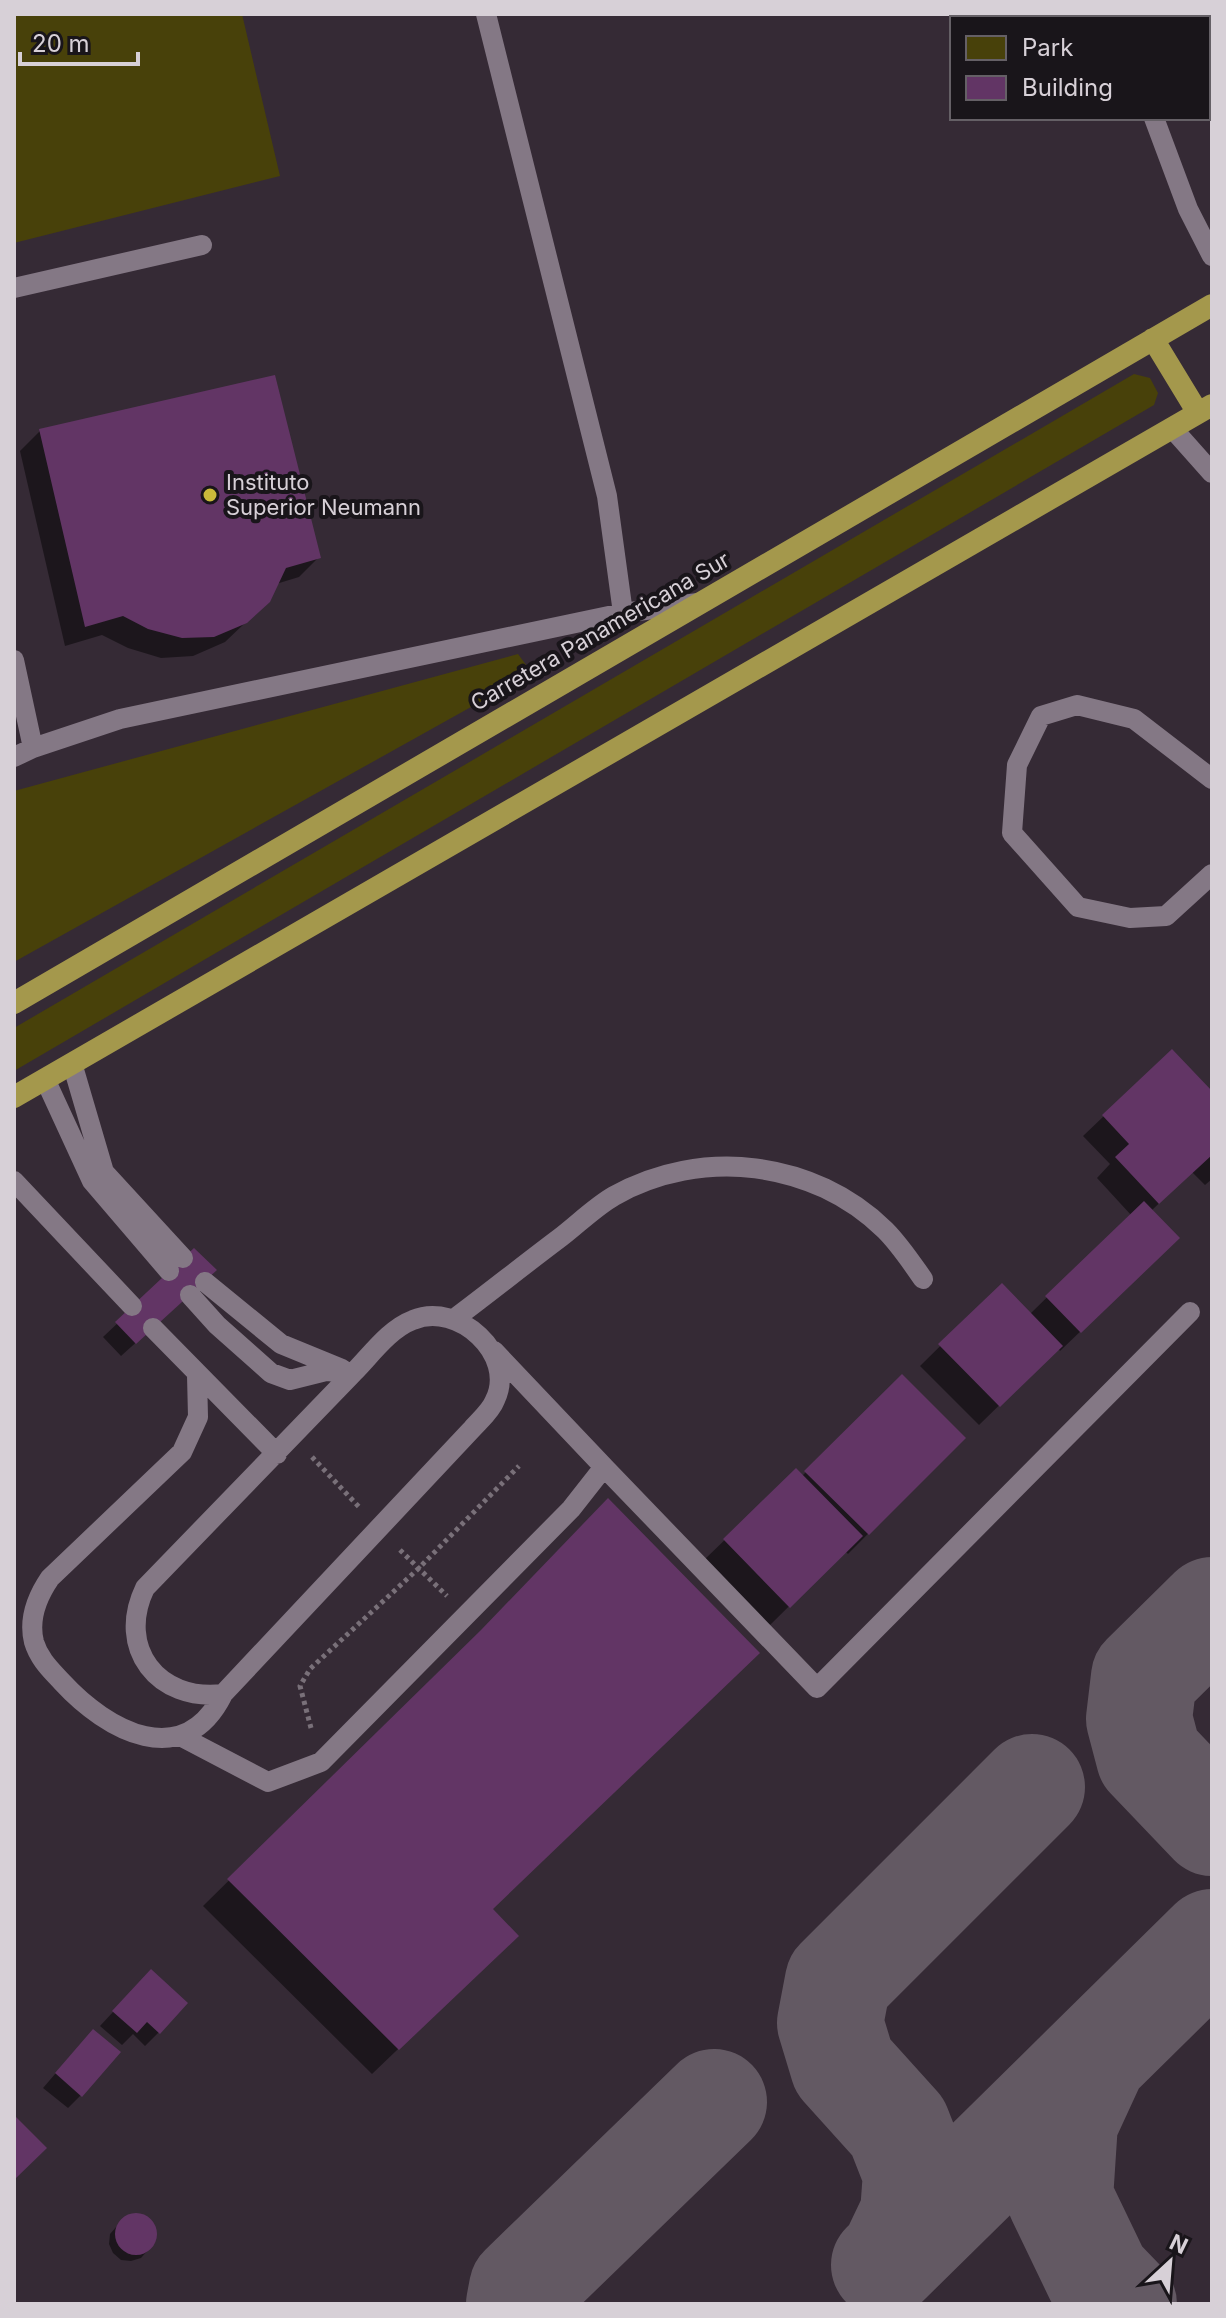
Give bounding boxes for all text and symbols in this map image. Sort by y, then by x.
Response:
scale bar [20,16,138,66]
legend [950,16,1210,120]
text: 20 m [32,29,90,58]
text: Park [1022,33,1073,62]
text: Building [1022,73,1113,102]
place label: Instituto Superior Neumann [226,469,421,520]
marker: Instituto Superior Neumann [201,486,219,504]
street label: Carretera Panamericana Sur [466,546,734,716]
north arrow [1130,2222,1210,2302]
text: N [1166,2229,1192,2259]

